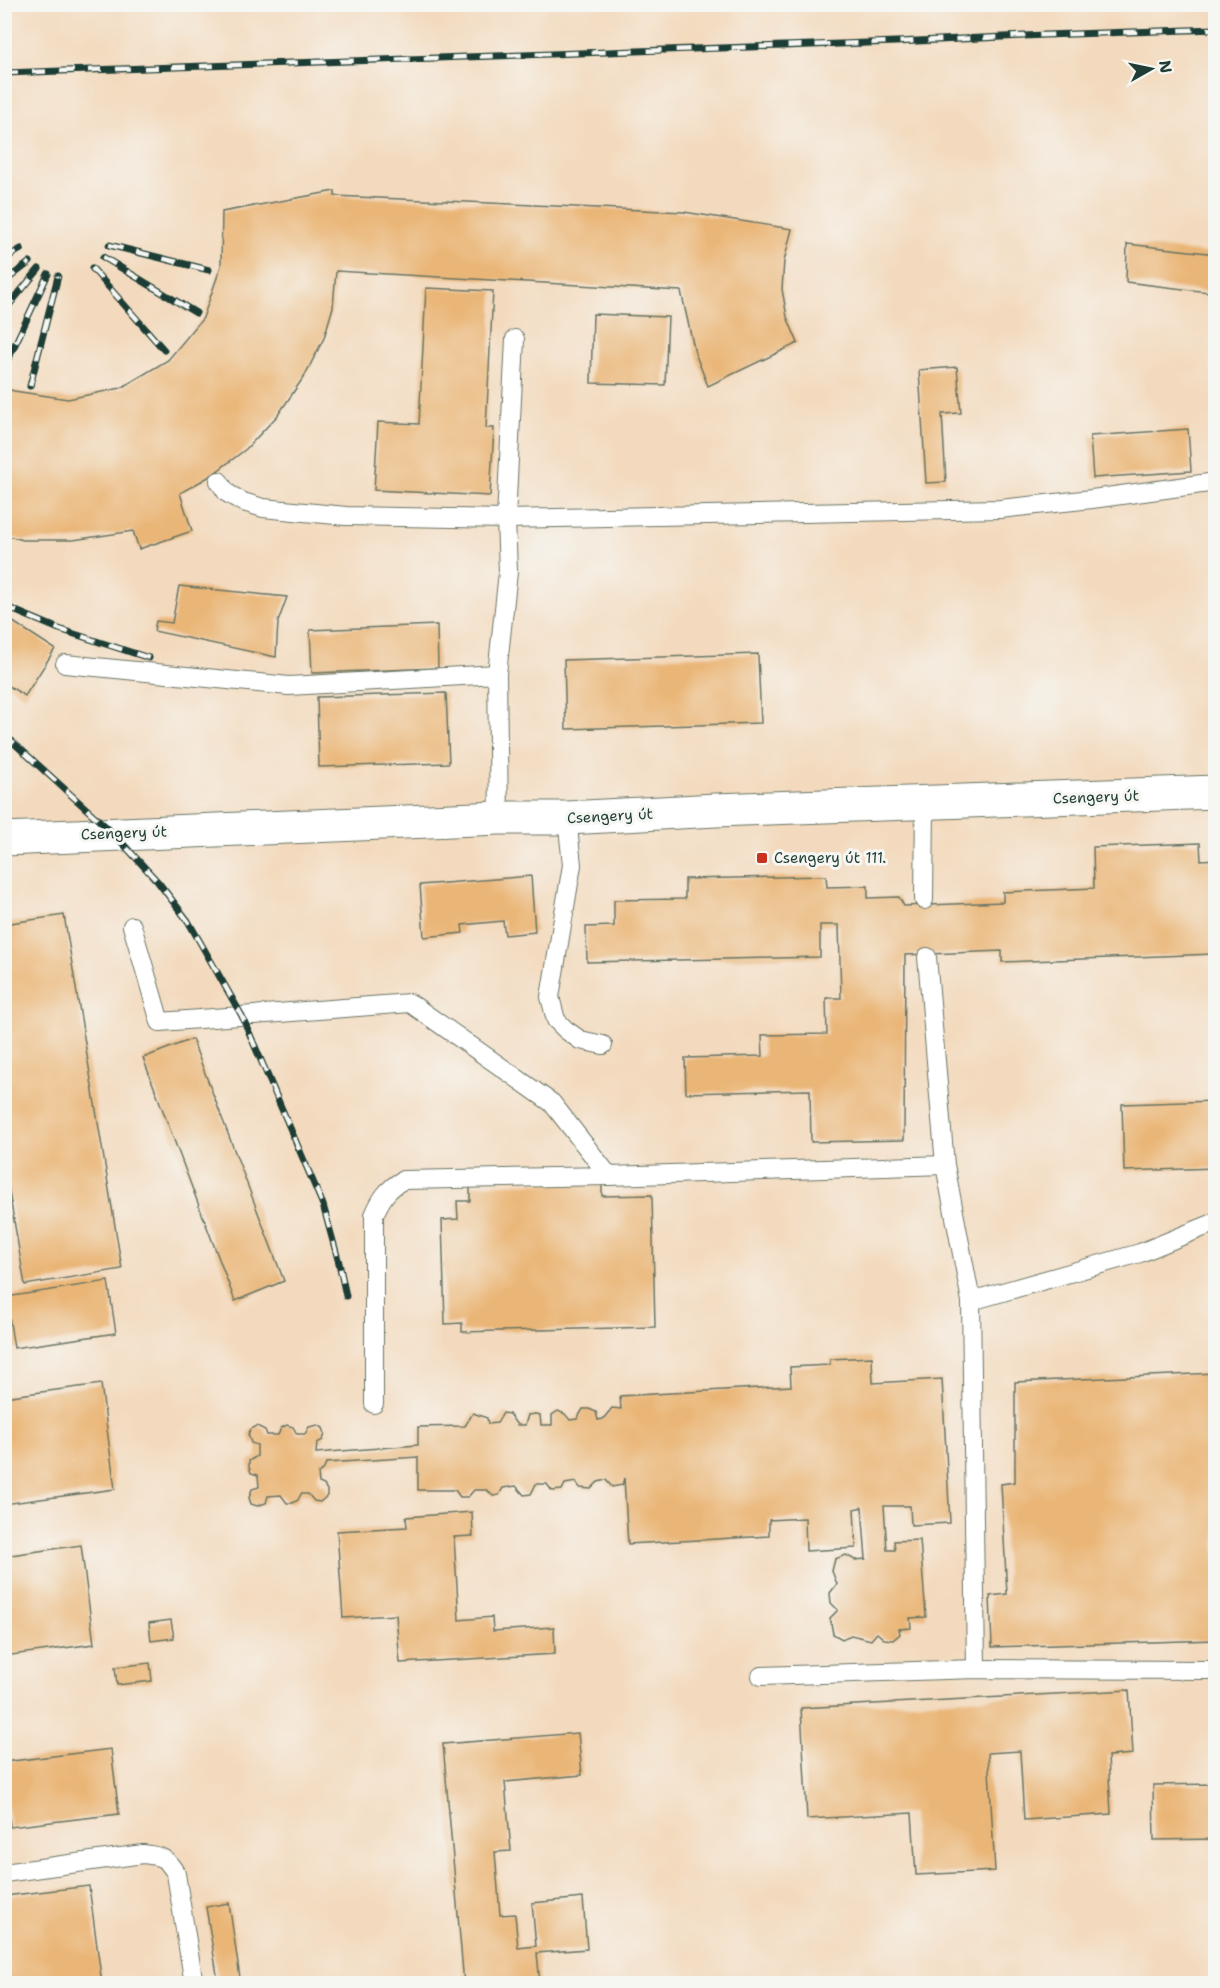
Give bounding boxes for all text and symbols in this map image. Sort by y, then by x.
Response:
north arrow [1121,39,1181,99]
text: N [1154,59,1177,75]
street label: Csengery út [1053,786,1139,808]
street label: Csengery út [566,804,654,828]
street label: Csengery út [81,822,167,844]
place label: Csengery út 111. [774,848,886,868]
marker: Csengery út 111. [755,851,769,865]

